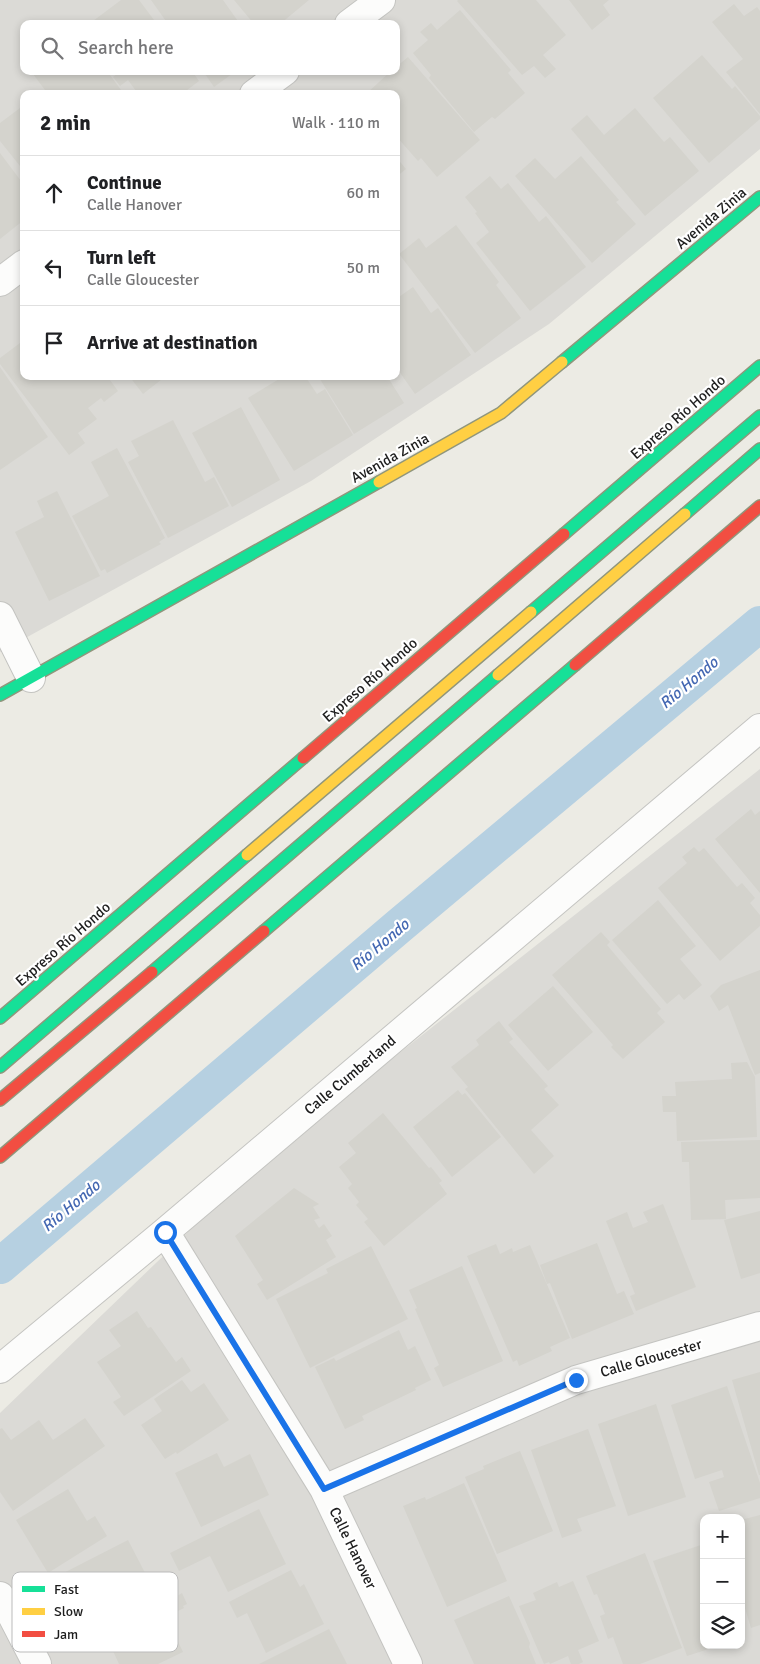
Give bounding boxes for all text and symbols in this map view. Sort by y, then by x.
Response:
search box [20,20,400,75]
icon: search [38,34,66,62]
text: Search here [78,36,174,60]
text: 2 min [40,110,91,136]
text: Walk · 110 m [292,113,380,133]
text: Continue [87,171,162,195]
icon: ahead [40,179,68,207]
text: 60 m [346,183,380,203]
street label: Avenida Zinia [672,183,750,253]
text: Calle Hanover [87,195,182,215]
text: Turn left [87,246,156,270]
icon: left [40,254,68,282]
text: 50 m [346,258,380,278]
text: Calle Gloucester [87,270,199,290]
icon: arrive [40,329,68,357]
text: Arrive at destination [87,331,258,355]
street label: Expreso Río Hondo [627,371,729,463]
street label: Avenida Zinia [348,429,432,487]
street label: Expreso Río Hondo [319,634,421,726]
water label: Río Hondo [656,652,723,713]
street label: Expreso Río Hondo [12,898,114,990]
water label: Río Hondo [347,914,414,975]
street label: Calle Cumberland [301,1031,400,1119]
water label: Río Hondo [38,1175,105,1236]
route start [154,1221,177,1244]
street label: Calle Gloucester [598,1335,704,1381]
route end [565,1369,588,1392]
street label: Calle Hanover [325,1504,381,1592]
map controls [700,1514,745,1649]
button: + [700,1514,745,1559]
button: − [700,1559,745,1604]
legend [12,1572,178,1652]
text: Fast [54,1581,79,1598]
text: Slow [54,1603,83,1620]
button: layers [700,1604,745,1649]
text: Jam [54,1626,78,1643]

